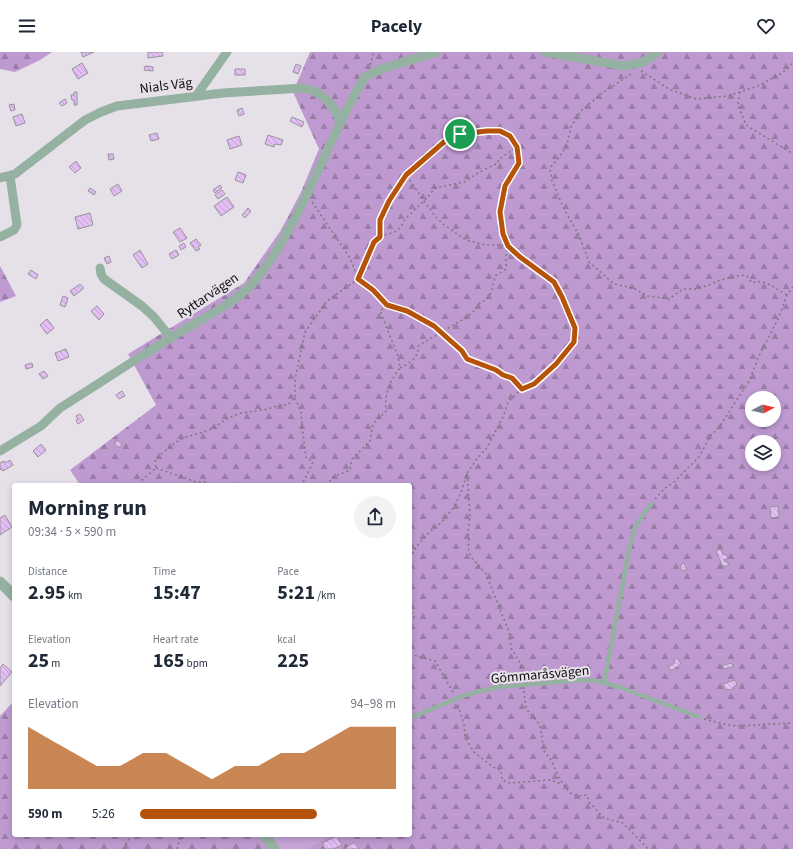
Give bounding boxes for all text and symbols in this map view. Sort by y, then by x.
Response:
text: Pacely [371,14,422,39]
icon: menu [16,15,38,37]
icon: heart [755,15,777,37]
street label: Nials Väg [139,73,193,99]
pin [443,117,477,151]
icon: arrive [449,123,471,145]
street label: Ryttarvägen [173,268,243,324]
north arrow [745,391,781,427]
map controls [745,391,781,471]
button: layers [745,435,781,471]
text: Morning run [28,492,147,524]
button: share [354,496,396,538]
text: 09:34 · 5 × 590 m [28,523,116,541]
text: Distance [28,564,67,579]
text: Time [153,564,176,579]
text: Pace [277,564,299,579]
text: 2.95 [28,579,66,607]
text: 15:47 [153,579,201,607]
text: 5:21 [277,579,315,607]
text: km [66,588,82,603]
text: /km [315,588,336,603]
text: Elevation [28,632,71,647]
text: Heart rate [153,632,198,647]
text: kcal [277,632,296,647]
text: 25 [28,647,49,675]
text: 165 [153,647,184,675]
text: 225 [277,647,309,675]
text: m [49,656,60,671]
text: bpm [184,656,208,671]
street label: Gömmaråsvägen [490,661,590,689]
text: Elevation [28,695,79,713]
text: 94–98 m [351,695,396,713]
text: 590 m [28,805,62,823]
text: 5:26 [92,805,115,823]

